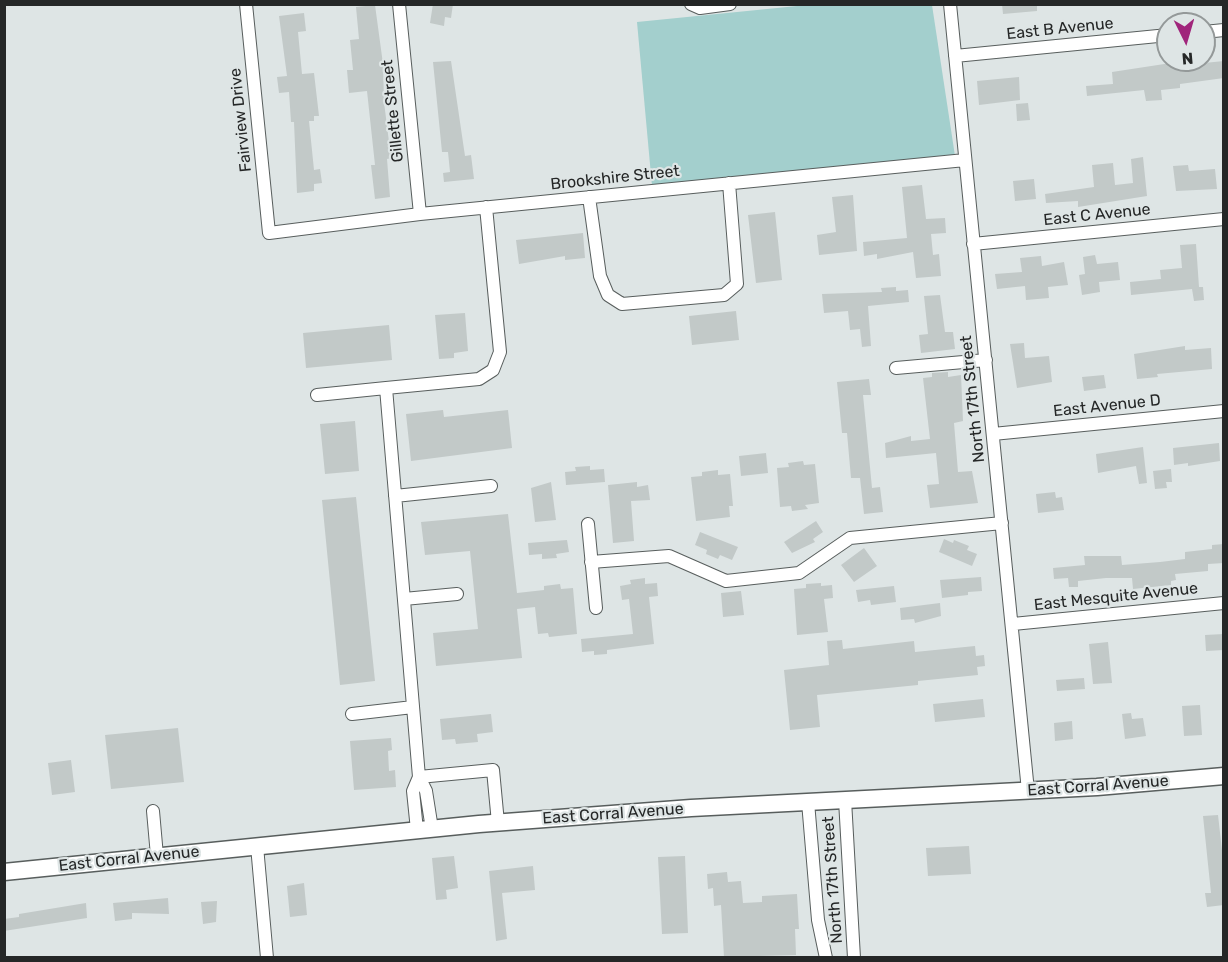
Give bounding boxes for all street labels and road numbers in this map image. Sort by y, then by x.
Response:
street label: East B Avenue [1006,14,1114,44]
street label: Gillette Street [378,59,408,163]
street label: Fairview Drive [226,67,256,173]
street label: Brookshire Street [549,162,681,194]
street label: East C Avenue [1043,200,1151,230]
street label: North 17th Street [957,335,989,463]
street label: East Avenue D [1052,391,1162,421]
street label: East Mesquite Avenue [1033,579,1199,615]
street label: East Corral Avenue [1027,771,1169,801]
street label: East Corral Avenue [542,799,684,829]
street label: North 17th Street [819,816,847,944]
street label: East Corral Avenue [58,842,200,876]

